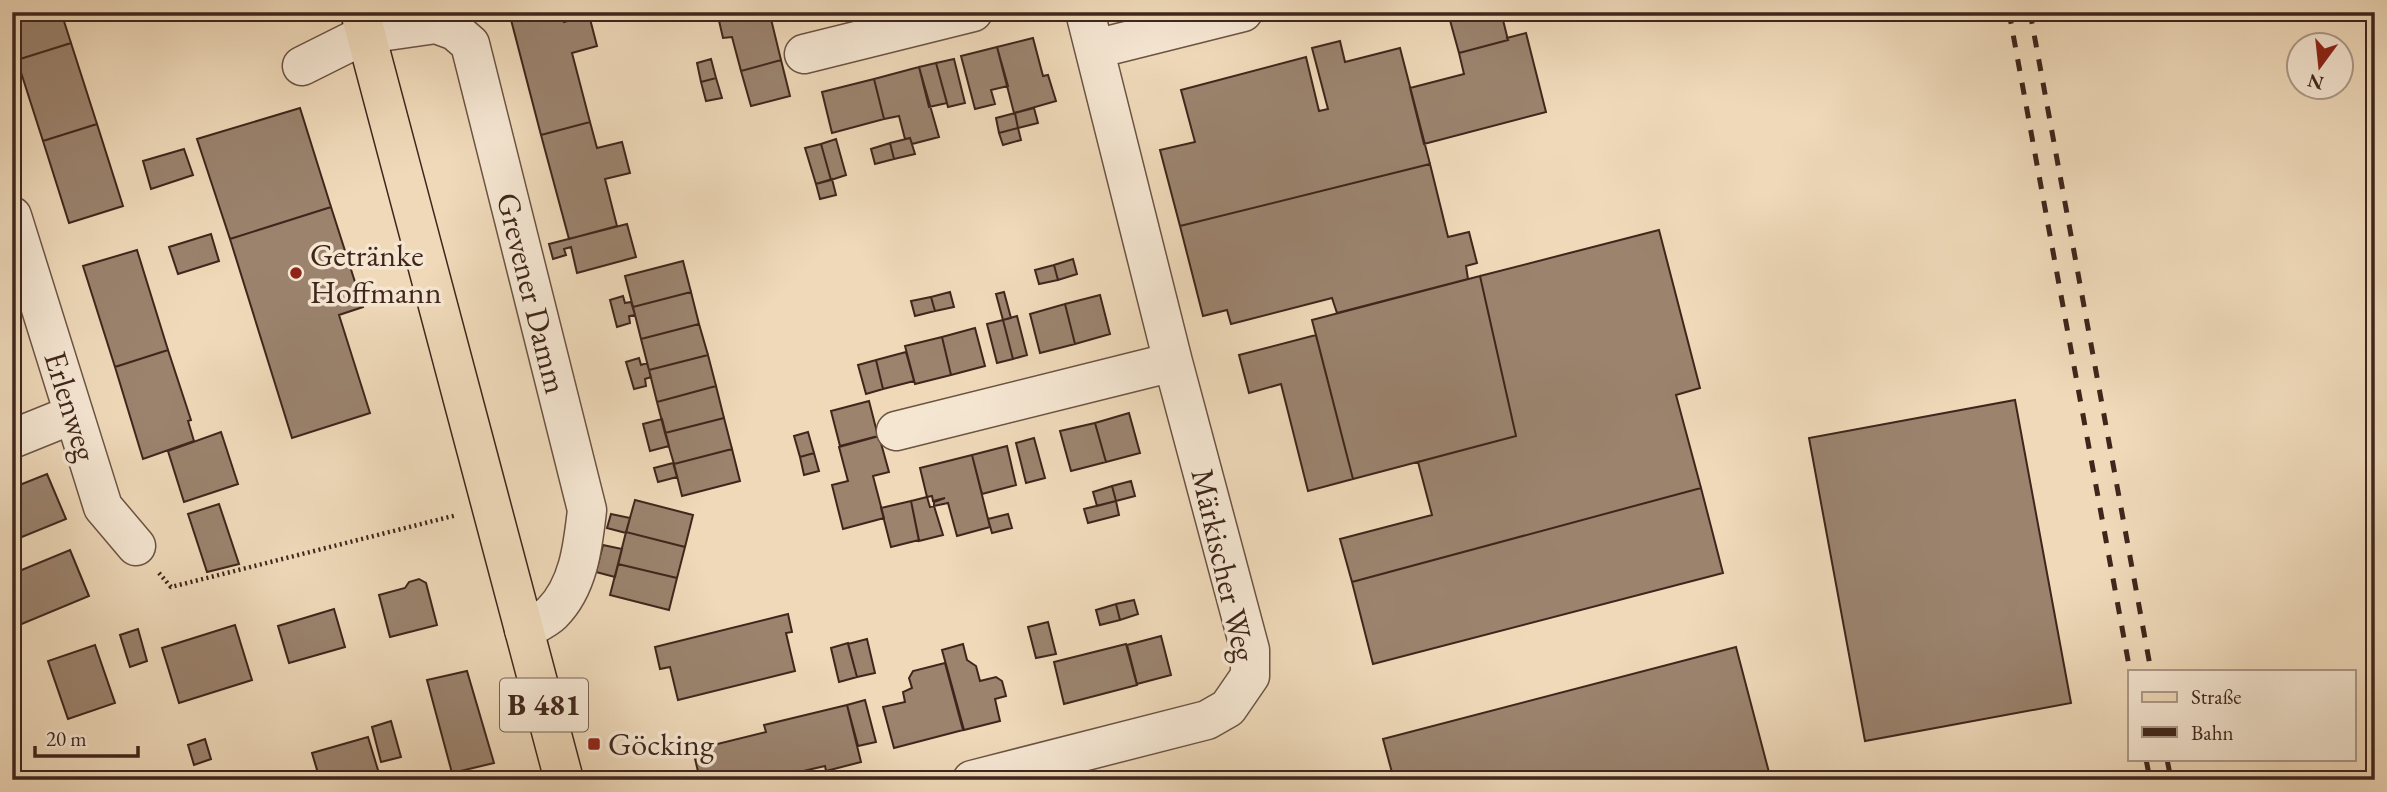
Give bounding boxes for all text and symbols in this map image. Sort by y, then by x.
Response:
north arrow [2286,32,2356,102]
text: N [2304,68,2326,96]
street label: Grevener Damm [487,188,577,398]
place label: Getränke Hoffmann [310,234,442,313]
marker: Getränke Hoffmann [288,265,304,281]
street label: Erlenweg [34,346,108,467]
street label: Märkischer Weg [1181,465,1267,666]
legend [2128,670,2356,760]
road number: B 481 [500,678,588,732]
text: Straße [2191,683,2242,710]
scale bar [35,715,138,759]
text: Bahn [2191,719,2234,746]
place label: Göcking [608,723,715,765]
text: 20 m [46,725,87,752]
marker: Göcking [586,736,602,752]

